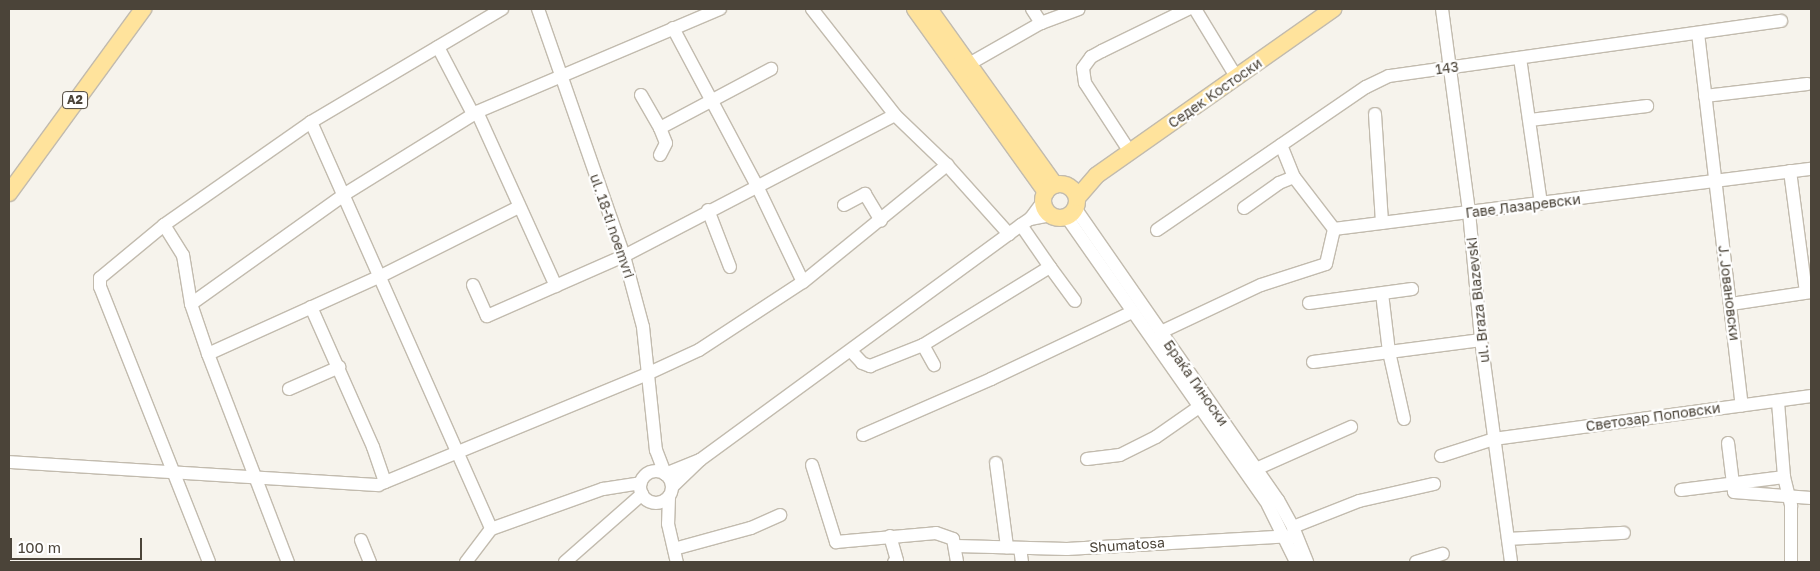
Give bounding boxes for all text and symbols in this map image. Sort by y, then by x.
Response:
street label: Седек Костоски [1165,54,1265,132]
street label: 143 [1434,58,1460,78]
road number: A2 [61,90,89,110]
street label: ul. 18-ti noemvri [586,172,638,280]
street label: Гаве Лазаревски [1464,191,1582,221]
street label: ul. Braza Blazevski [1463,236,1493,364]
street label: Ј. Јовановски [1715,244,1743,342]
street label: Браќа Гиноски [1160,337,1232,429]
street label: Светозар Поповски [1585,399,1721,435]
scale bar [12,528,145,560]
street label: Shumatosa [1089,534,1165,556]
text: 100 m [18,538,61,556]

